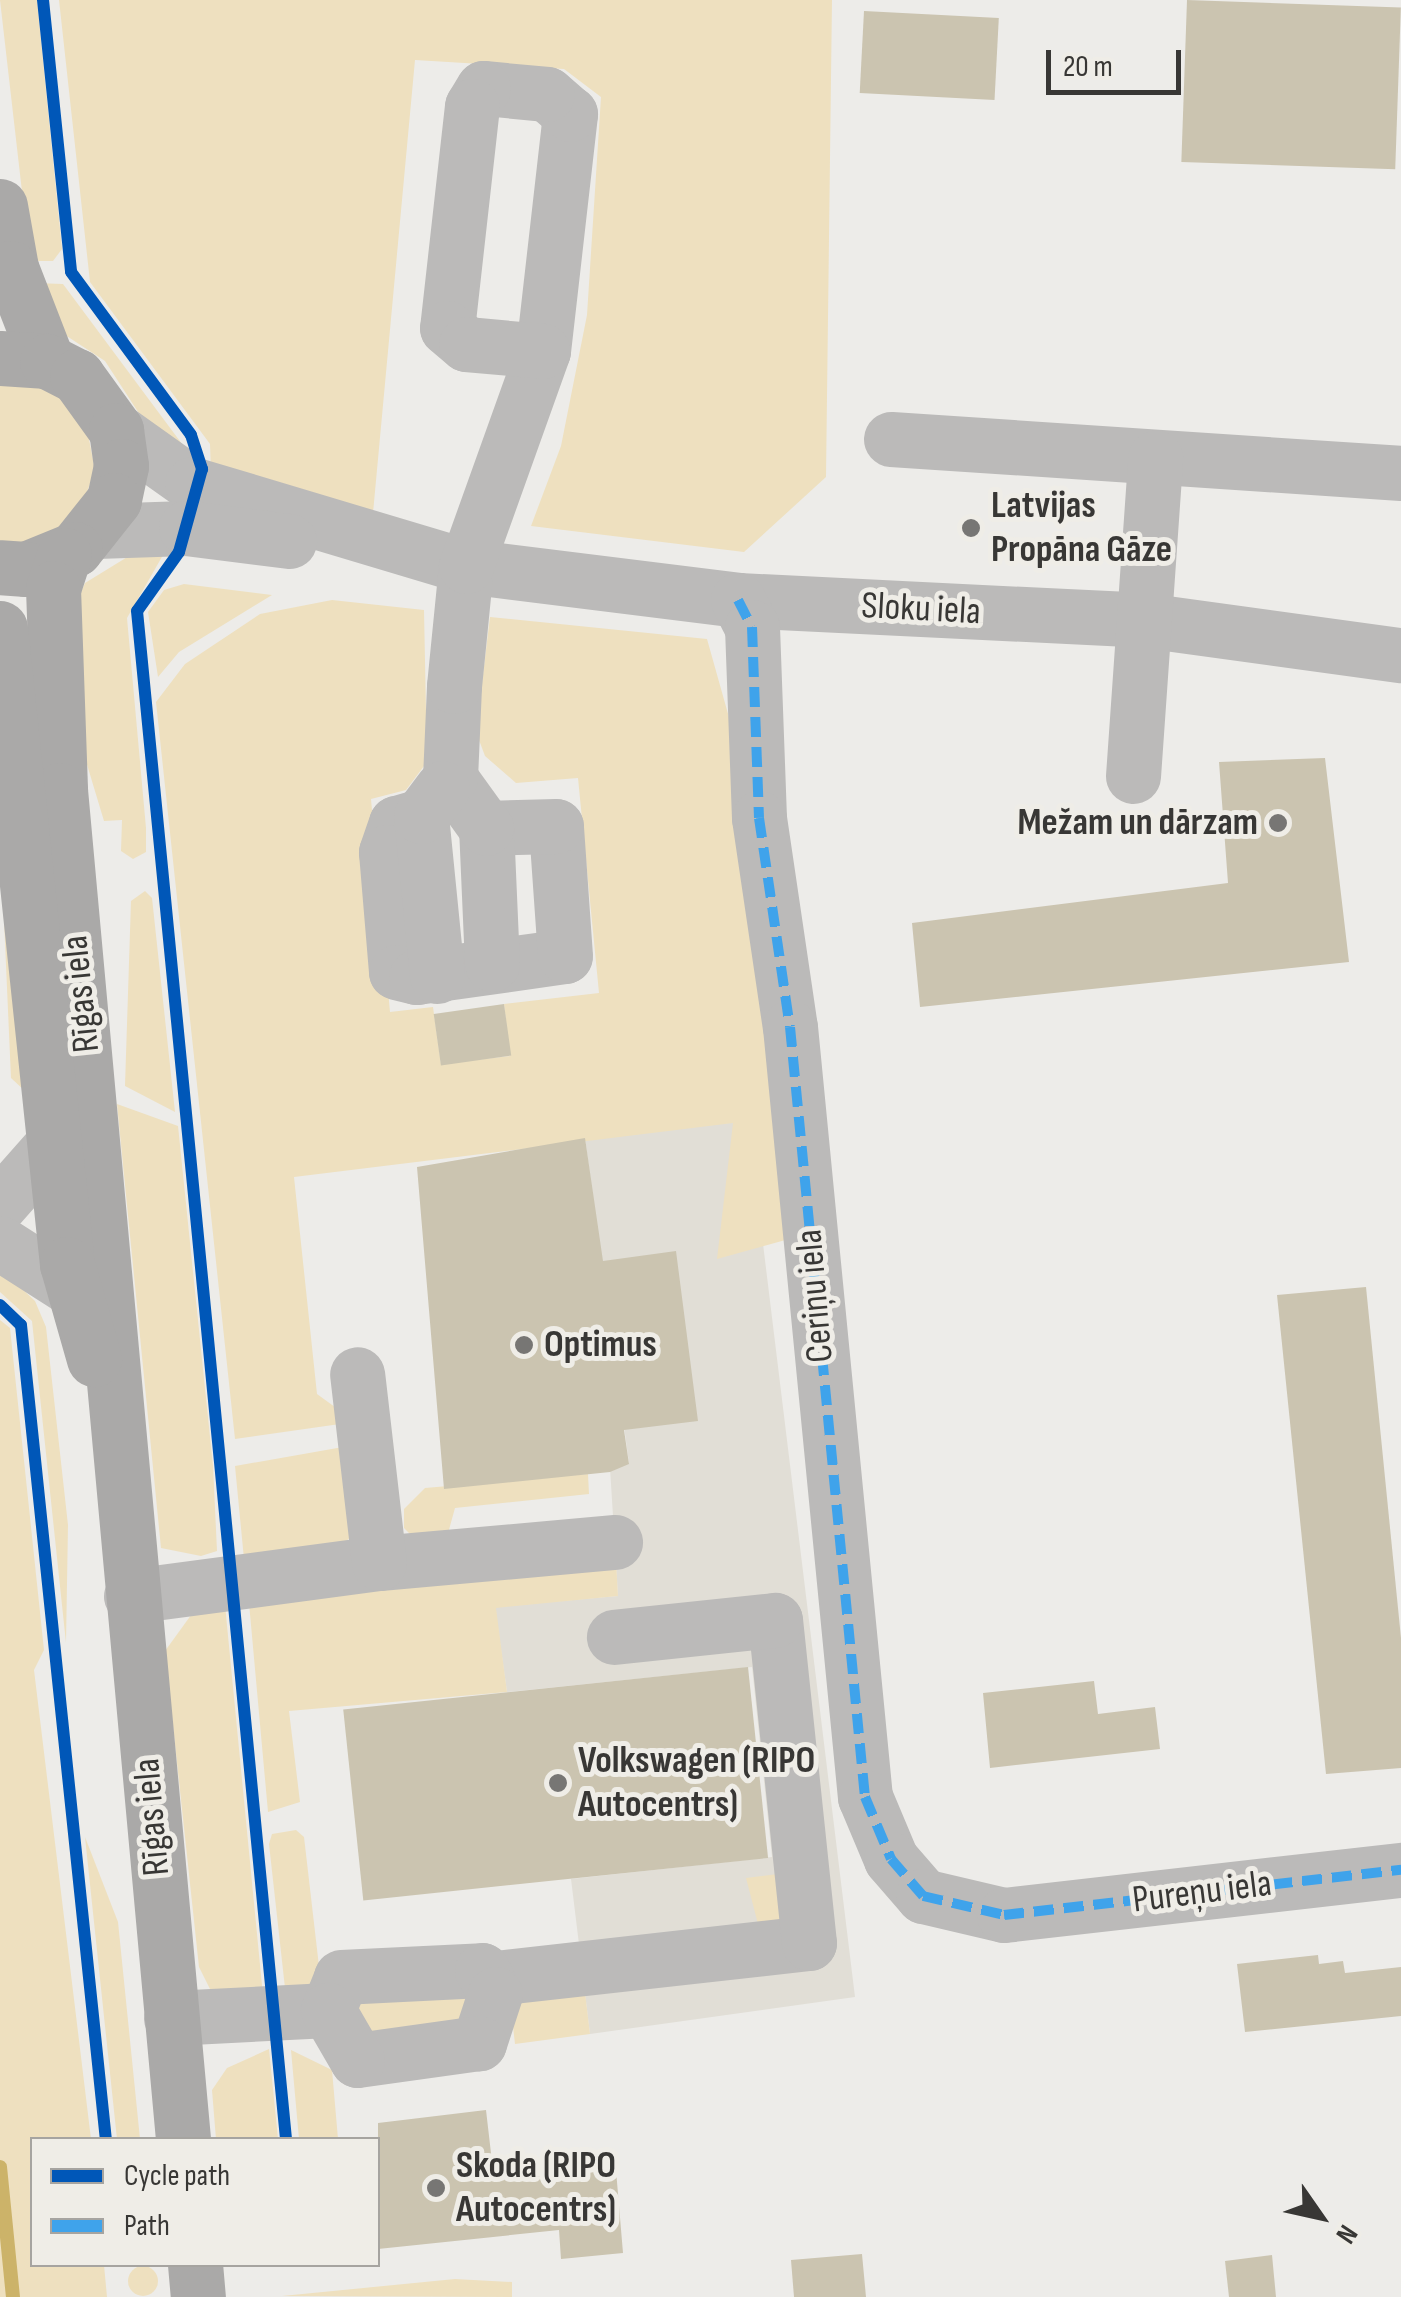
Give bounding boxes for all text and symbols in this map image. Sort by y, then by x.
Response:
scale bar [1051,30,1186,92]
text: 20 m [1063,49,1113,85]
place label: Latvijas Propāna Gāze [991,483,1172,572]
marker: Latvijas Propāna Gāze [960,517,982,539]
street label: Sloku iela [860,583,982,635]
place label: Mežam un dārzam [1018,800,1258,846]
marker: Mežam un dārzam [1267,812,1289,834]
street label: Rīgas iela [52,933,110,1055]
street label: Ceriņu iela [786,1227,844,1365]
place label: Optimus [544,1322,657,1368]
marker: Optimus [513,1334,535,1356]
place label: Volkswagen (RIPO Autocentrs) [578,1738,815,1828]
street label: Rīgas iela [124,1756,180,1878]
marker: Volkswagen (RIPO Autocentrs) [547,1772,569,1794]
street label: Pureņu iela [1130,1861,1274,1923]
legend [30,2137,380,2267]
place label: Skoda (RIPO Autocentrs) [456,2143,616,2232]
text: Cycle path [124,2158,230,2194]
north arrow [1271,2167,1371,2267]
marker: Skoda (RIPO Autocentrs) [425,2177,447,2199]
text: Path [124,2208,170,2244]
text: N [1328,2219,1364,2249]

